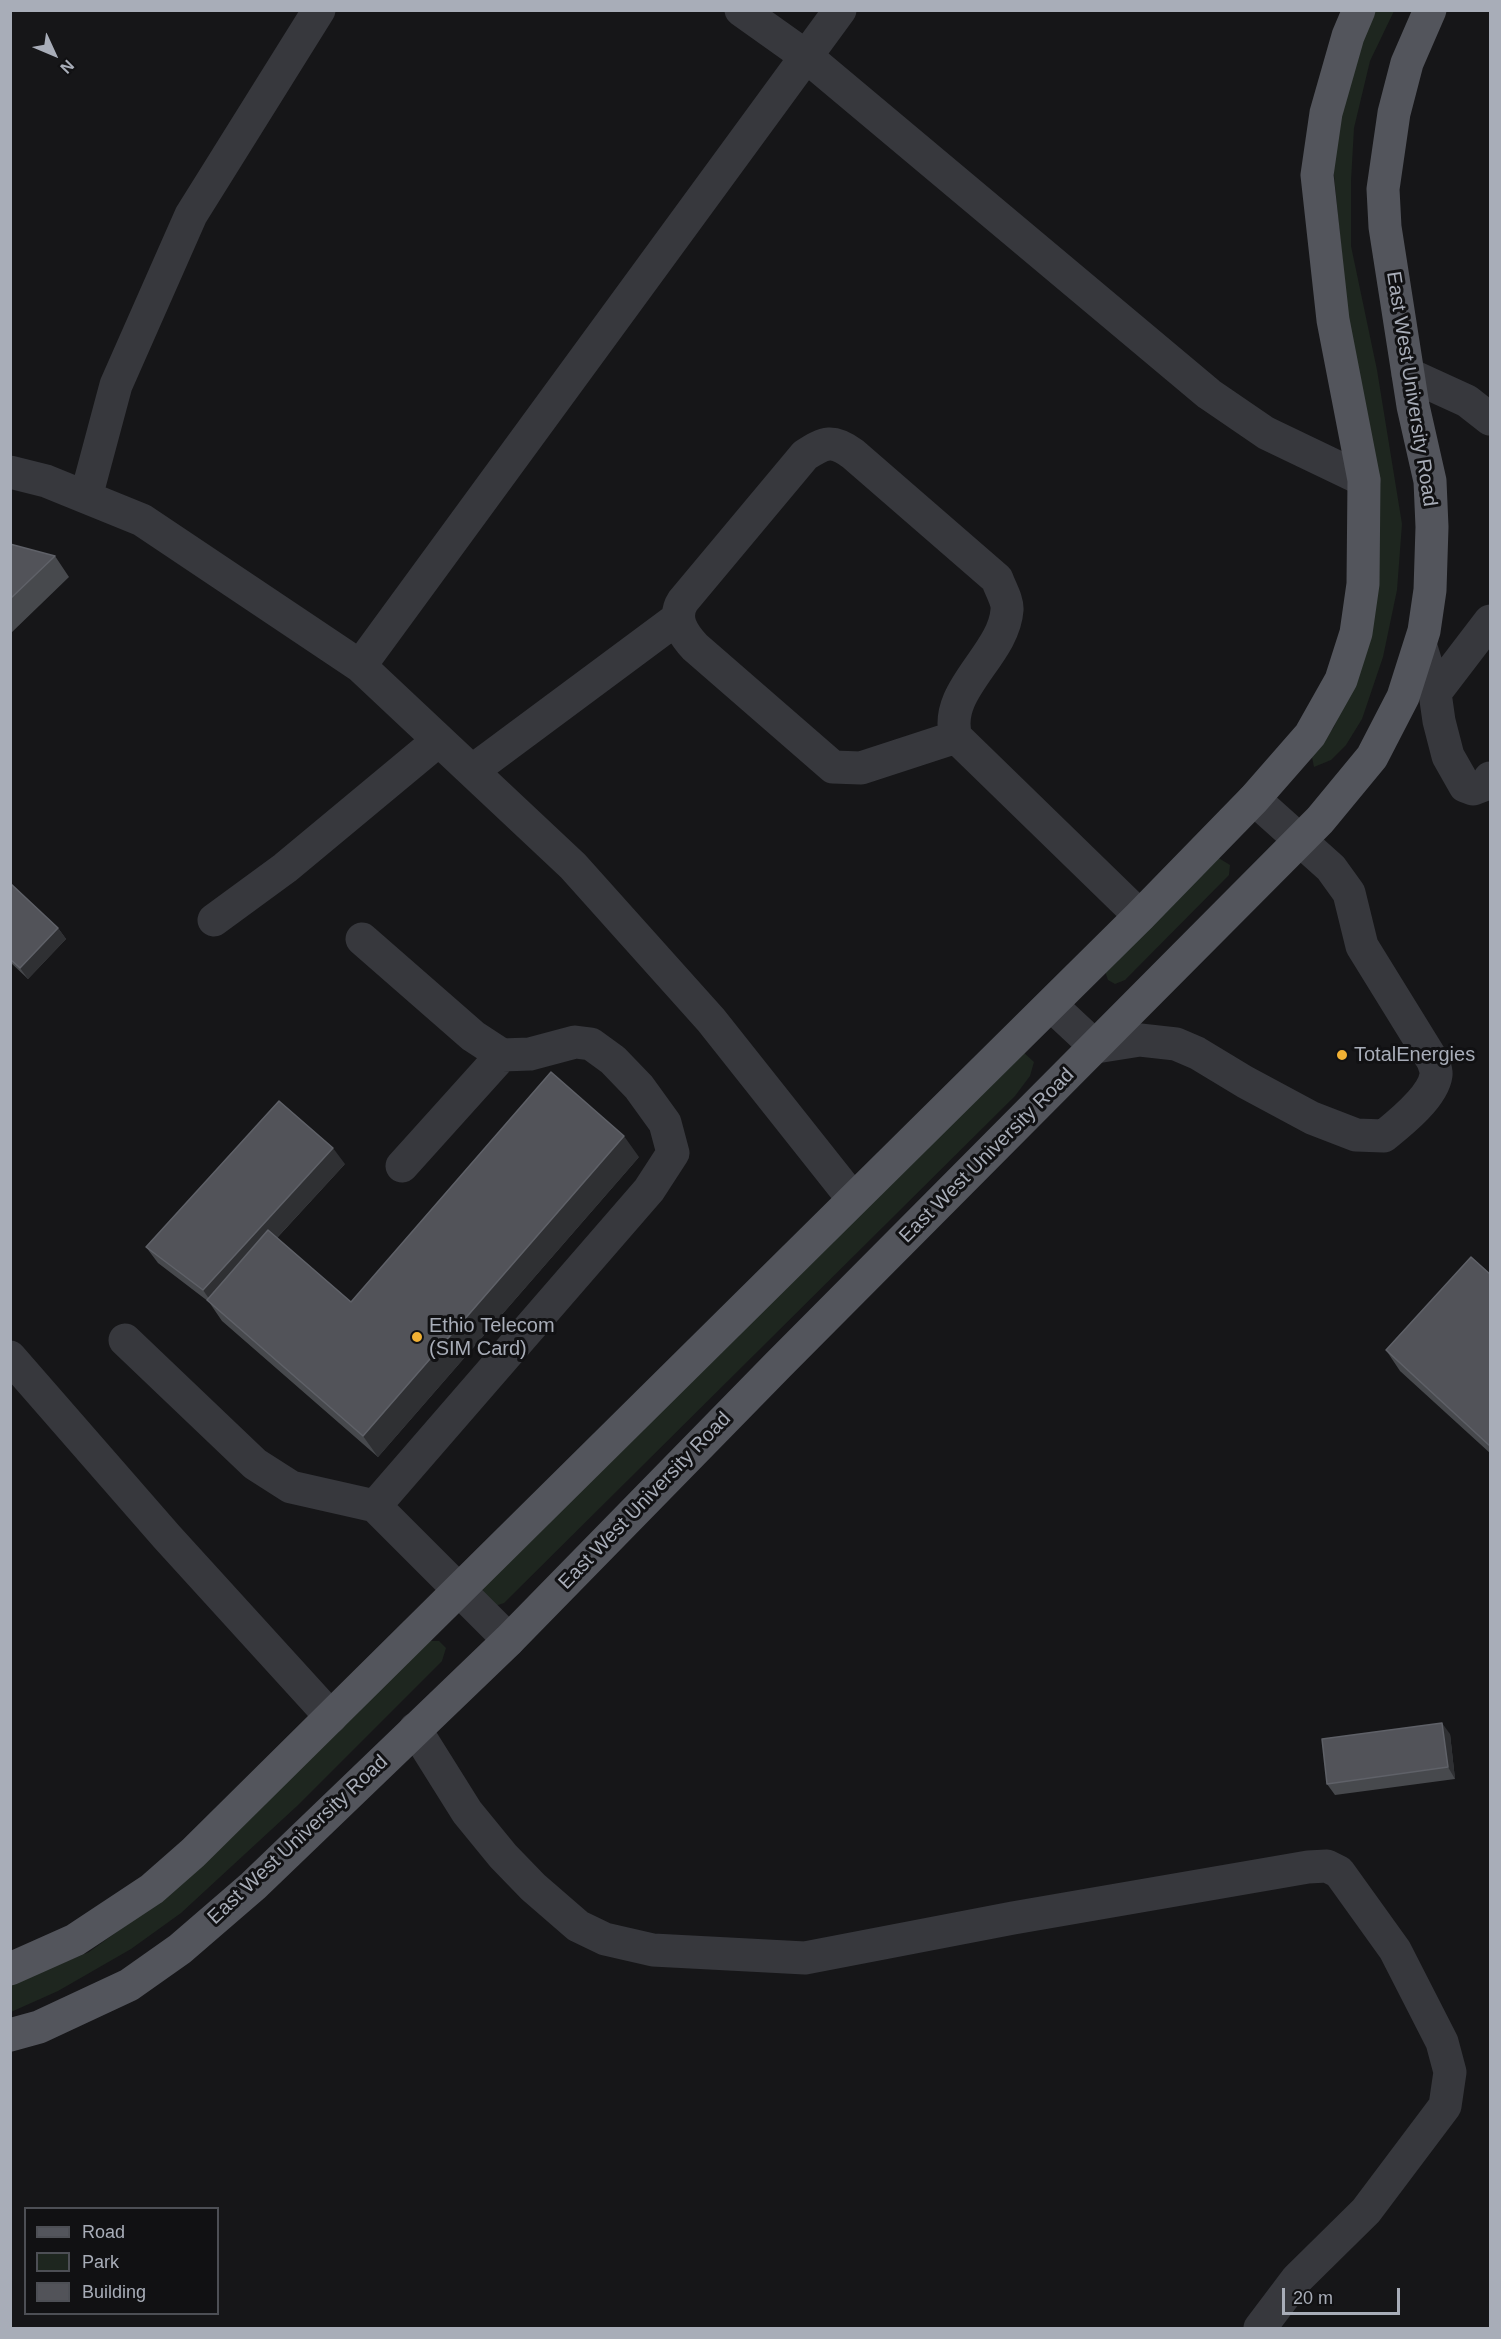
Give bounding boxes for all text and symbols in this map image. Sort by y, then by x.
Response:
north arrow [24,24,84,84]
text: N [57,57,77,77]
street label: East West University Road [1381,270,1441,508]
place label: TotalEnergies [1354,1043,1475,1067]
marker: TotalEnergies [1335,1048,1349,1062]
street label: East West University Road [895,1064,1079,1248]
place label: Ethio Telecom (SIM Card) [429,1314,555,1361]
marker: Ethio Telecom (SIM Card) [410,1330,424,1344]
street label: East West University Road [554,1407,736,1595]
street label: East West University Road [203,1750,393,1930]
legend [24,2207,219,2315]
text: Road [82,2222,125,2242]
text: Park [82,2252,119,2272]
scale bar [1285,2276,1404,2314]
text: Building [82,2282,146,2302]
text: 20 m [1293,2288,1333,2308]

